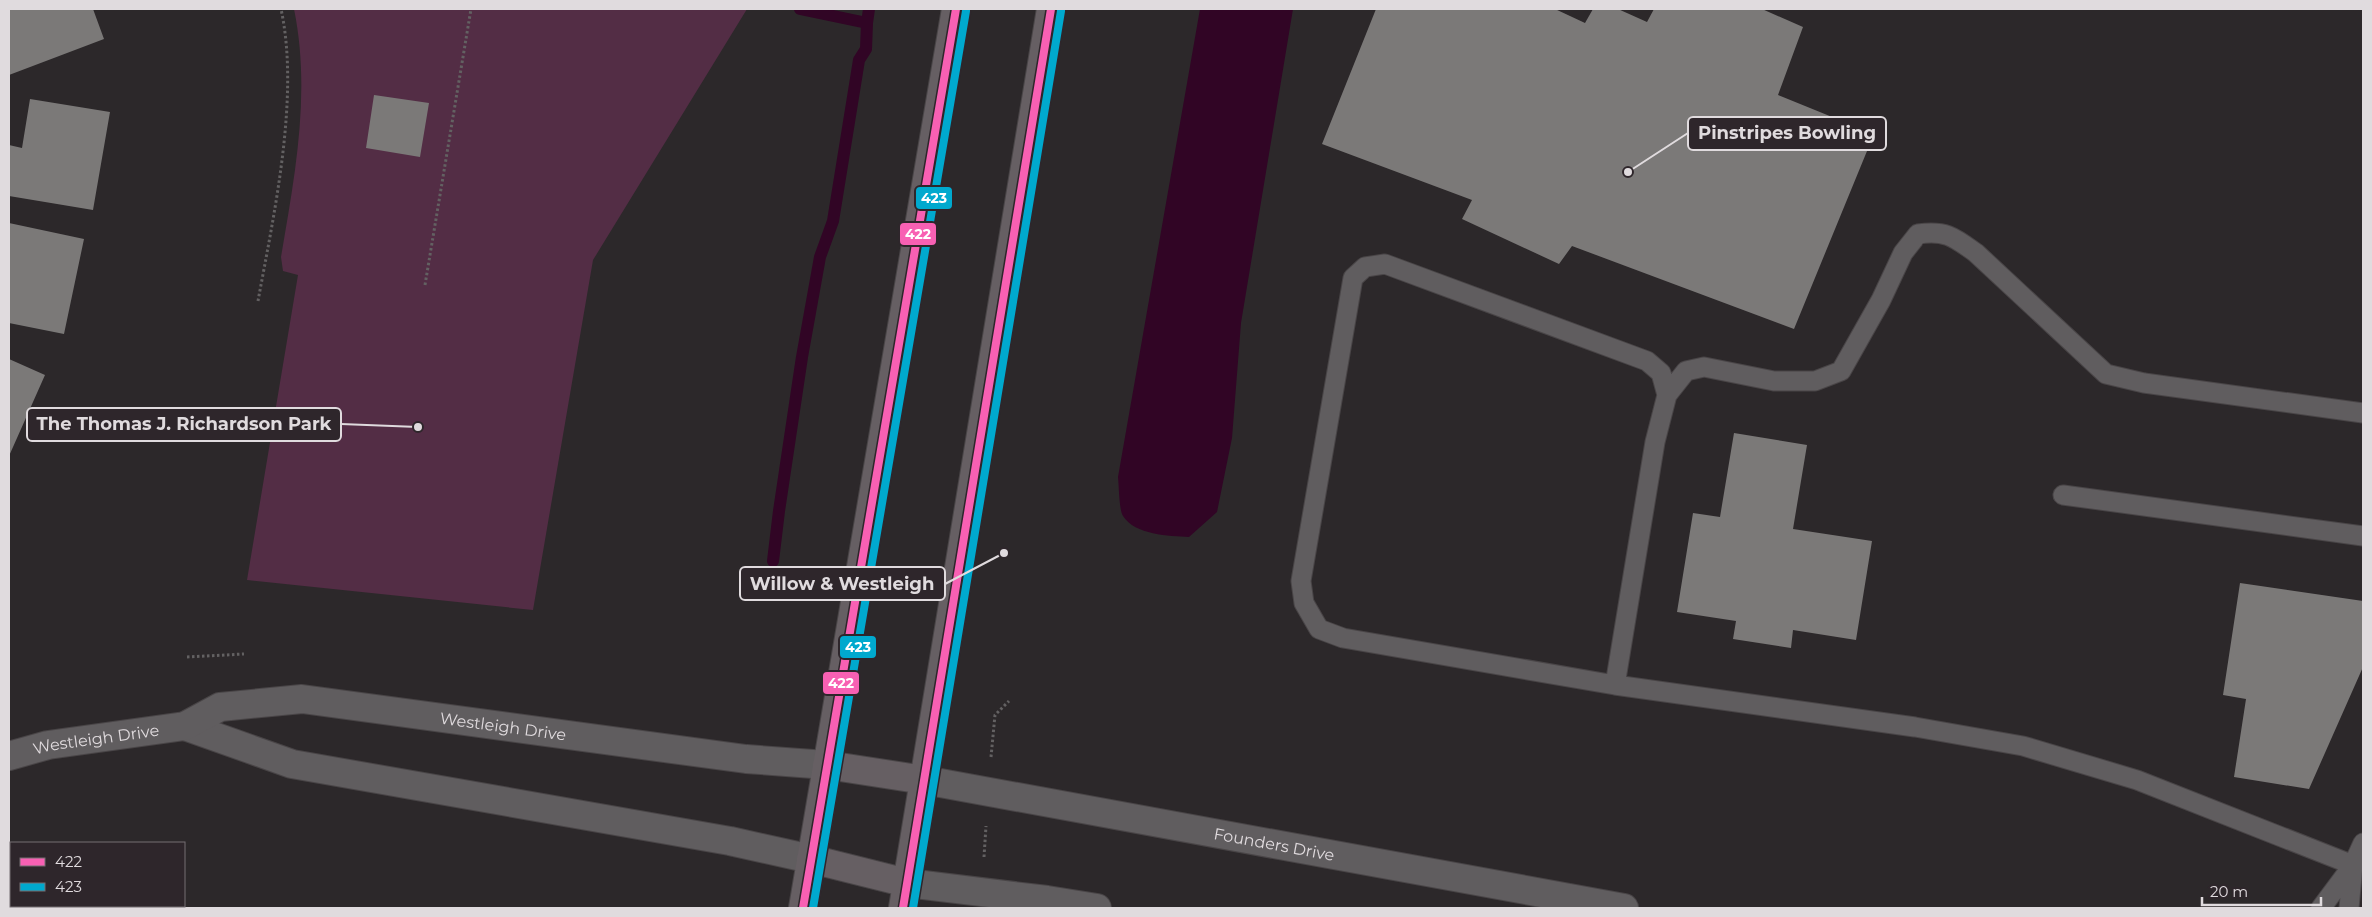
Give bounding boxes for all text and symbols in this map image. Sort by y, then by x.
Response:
callout: Pinstripes Bowling [1688,117,1886,150]
text: Pinstripes Bowling [1698,122,1876,144]
line badge: 423 [915,186,953,210]
text: 423 [921,189,947,207]
line badge: 422 [899,222,937,246]
text: 422 [905,225,931,243]
callout: The Thomas J. Richardson Park [27,408,341,441]
text: The Thomas J. Richardson Park [37,413,332,435]
callout: Willow & Westleigh [740,567,945,600]
text: Willow & Westleigh [750,573,934,595]
line badge: 423 [839,635,877,659]
text: 423 [845,638,871,656]
line badge: 422 [822,671,860,695]
text: 422 [828,674,854,692]
street label: Westleigh Drive [439,709,567,745]
street label: Westleigh Drive [31,721,160,759]
street label: Founders Drive [1212,824,1336,865]
legend [10,842,185,907]
text: 422 [55,852,82,871]
scale bar [2202,874,2321,906]
text: 423 [55,877,82,896]
text: 20 m [2210,882,2248,901]

